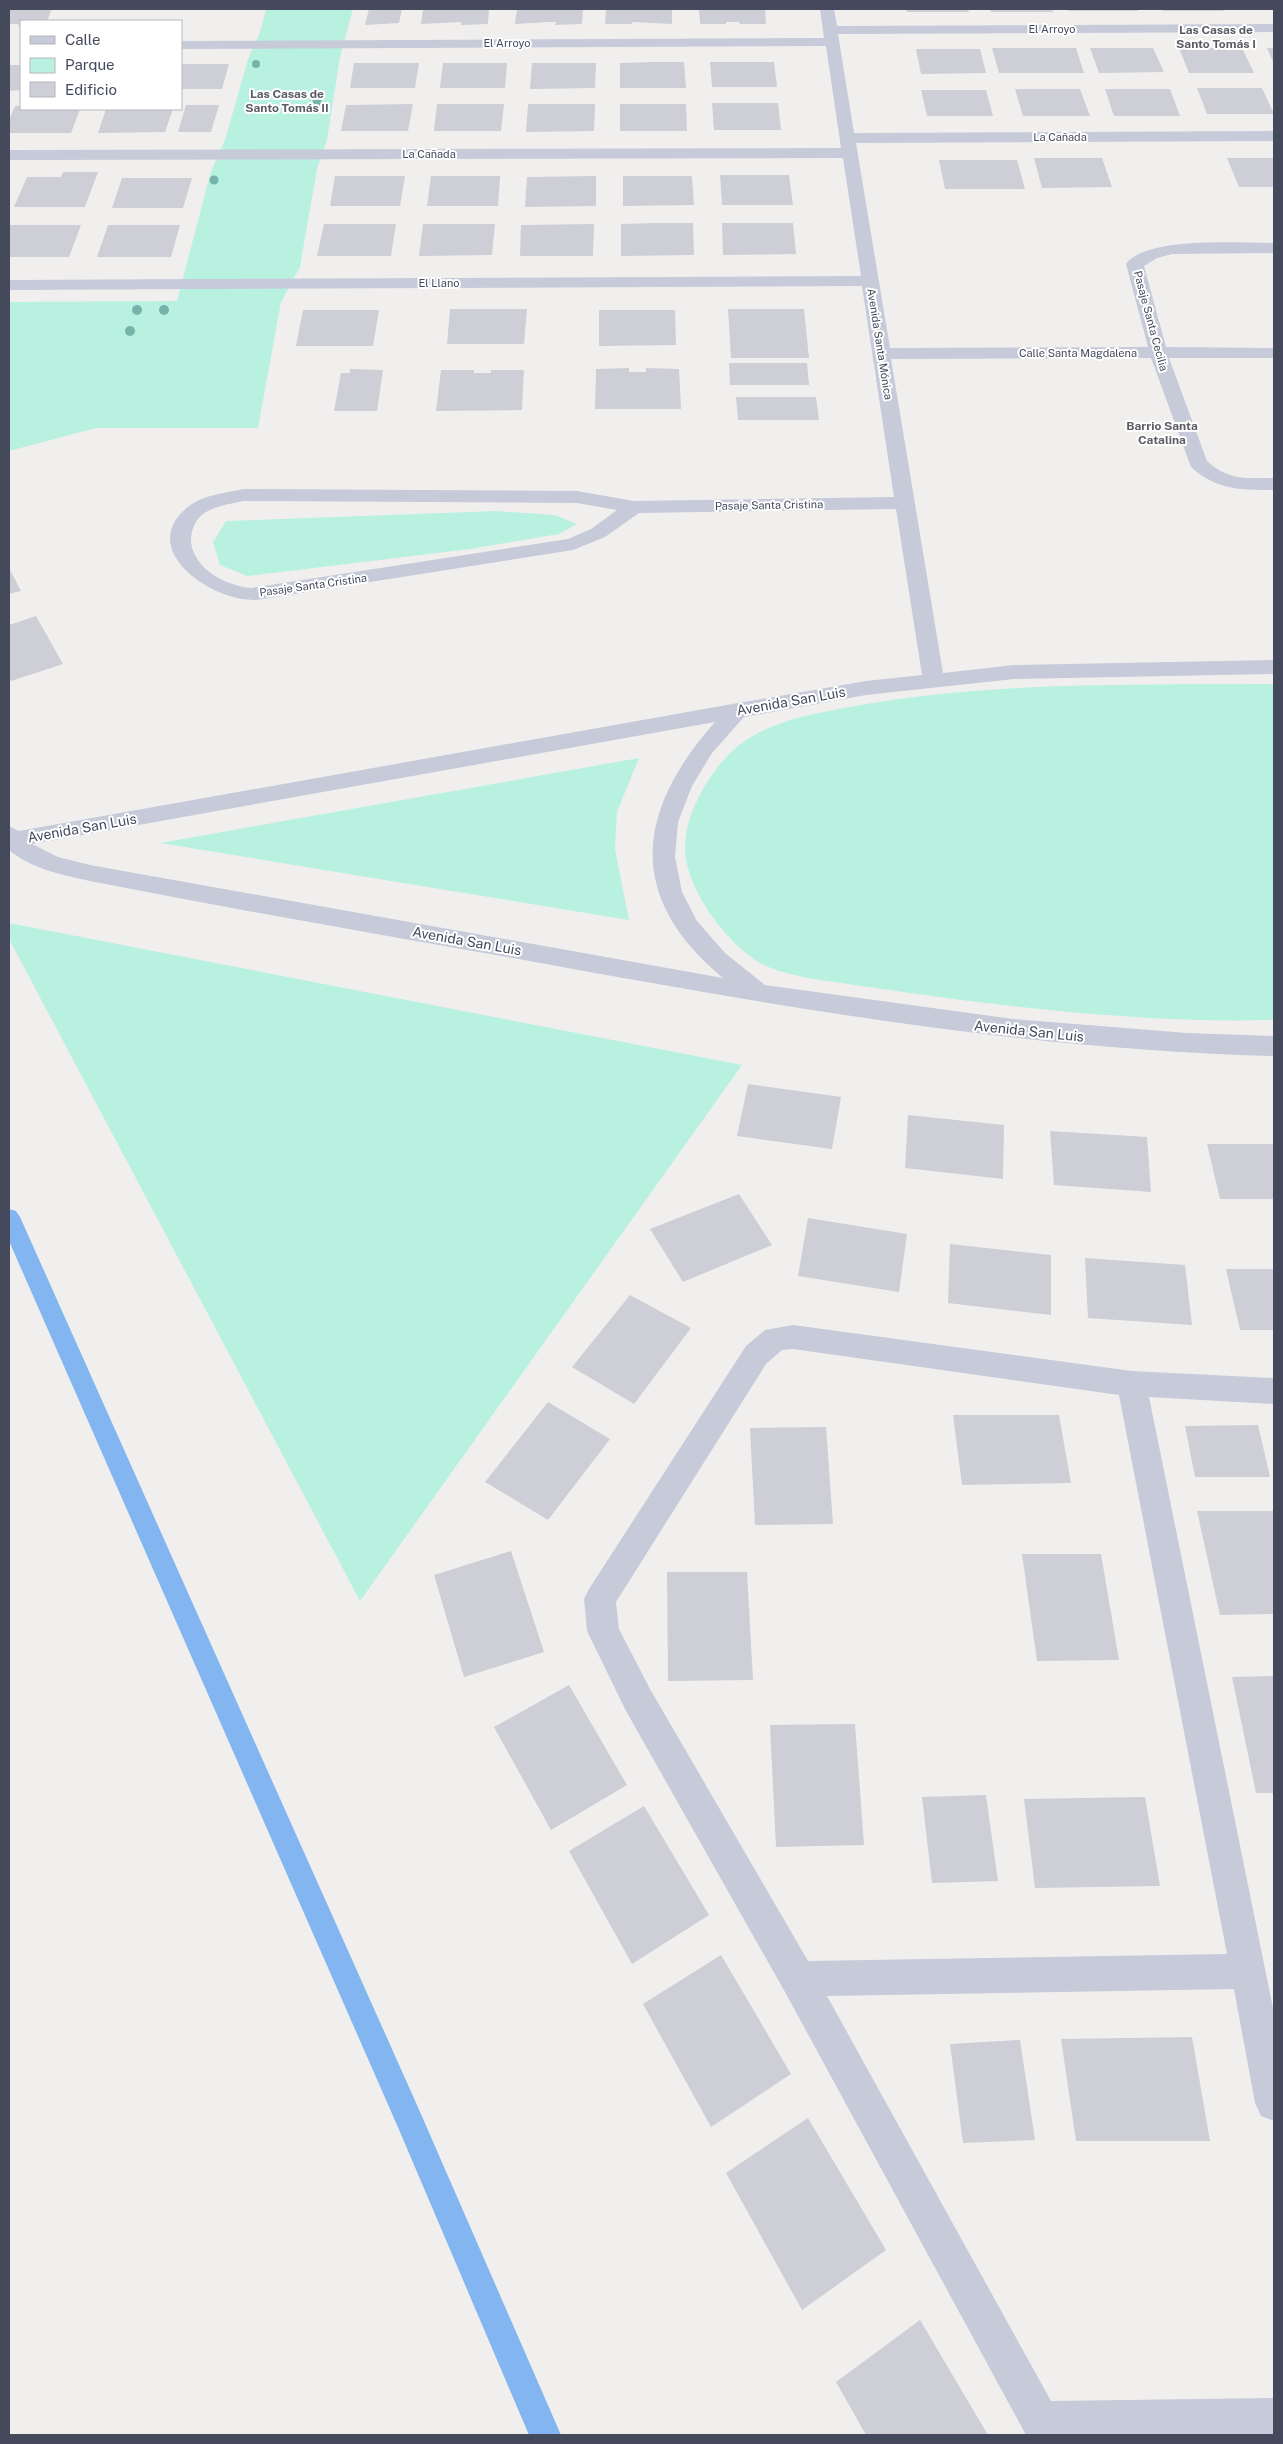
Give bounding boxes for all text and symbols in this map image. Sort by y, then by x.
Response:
legend [20,20,182,110]
street label: El Arroyo [1028,23,1076,35]
district label: Las Casas de Santo Tomás I [1176,23,1256,51]
text: Calle [65,31,101,48]
street label: El Arroyo [483,37,531,49]
text: Parque [65,56,115,73]
text: Edificio [65,81,117,98]
district label: Las Casas de Santo Tomás II [245,87,329,115]
street label: La Cañada [1033,131,1087,143]
street label: La Cañada [402,148,456,160]
street label: Pasaje Santa Cecilia [1132,269,1170,373]
street label: El Llano [419,277,459,289]
street label: Avenida Santa Mónica [865,287,895,401]
street label: Calle Santa Magdalena [1019,347,1137,359]
district label: Barrio Santa Catalina [1126,419,1198,447]
street label: Pasaje Santa Cristina [715,498,823,512]
street label: Pasaje Santa Cristina [259,572,367,598]
street label: Avenida San Luis [735,684,847,718]
street label: Avenida San Luis [26,811,138,845]
street label: Avenida San Luis [411,924,523,958]
street label: Avenida San Luis [973,1017,1085,1045]

